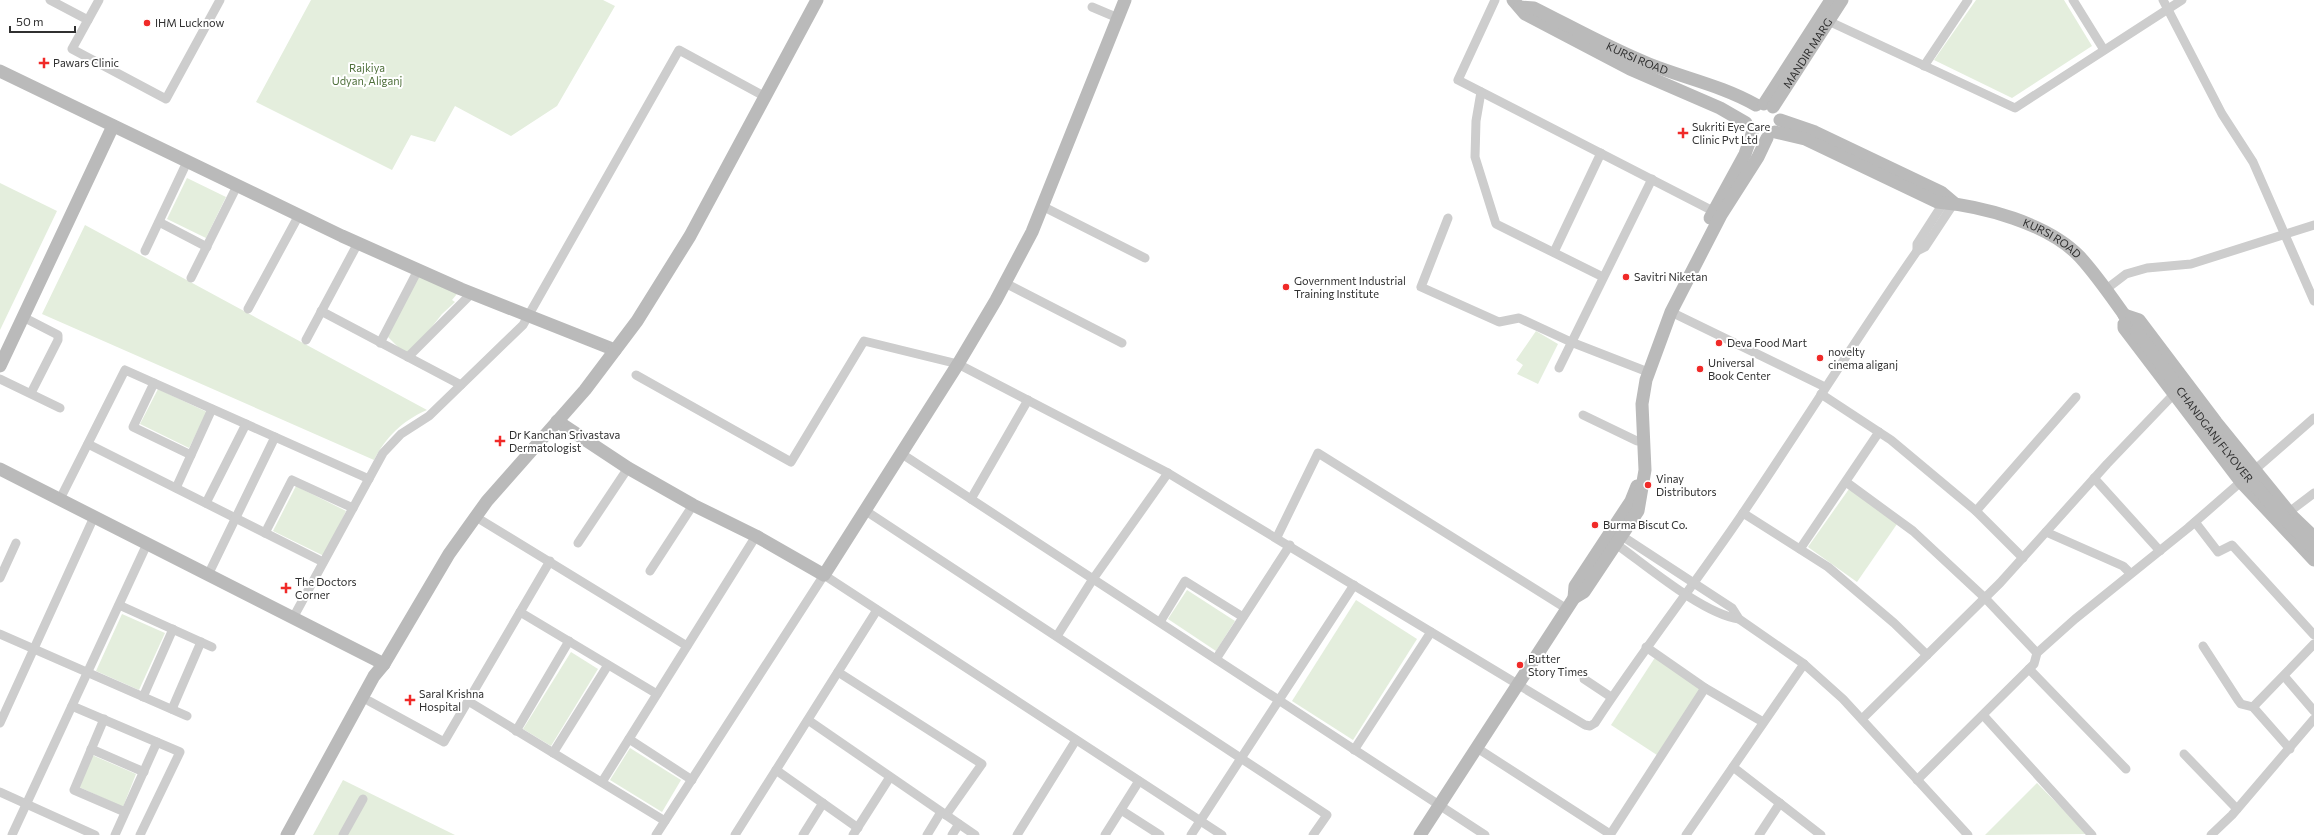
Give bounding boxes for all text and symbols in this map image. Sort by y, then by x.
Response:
scale bar [10,8,75,34]
text: 50 m [16,14,44,28]
place label: IHM Lucknow [155,16,224,29]
street label: MANDIR MARG [1780,16,1835,90]
marker: IHM Lucknow [142,18,152,28]
street label: KURSI ROAD [1604,39,1670,77]
place label: Pawars Clinic [53,56,119,69]
marker: Pawars Clinic [38,57,50,69]
park label: Rajkiya Udyan, Aliganj [332,61,403,87]
place label: Sukriti Eye Care Clinic Pvt Ltd [1692,120,1770,146]
marker: Sukriti Eye Care Clinic Pvt Ltd [1677,127,1689,139]
street label: KURSI ROAD [2021,215,2084,261]
place label: Savitri Niketan [1634,270,1708,283]
marker: Savitri Niketan [1621,272,1631,282]
place label: Government Industrial Training Institute [1294,274,1406,300]
marker: Government Industrial Training Institute [1281,282,1291,292]
place label: Deva Food Mart [1727,336,1807,349]
marker: Deva Food Mart [1714,338,1724,348]
place label: novelty cinema aliganj [1828,345,1898,371]
marker: novelty cinema aliganj [1815,353,1825,363]
place label: Universal Book Center [1708,356,1771,382]
marker: Universal Book Center [1695,364,1705,374]
street label: CHANDGANJ FLYOVER [2174,384,2257,485]
place label: Dr Kanchan Srivastava Dermatologist [509,428,620,454]
marker: Dr Kanchan Srivastava Dermatologist [494,435,506,447]
place label: Vinay Distributors [1656,472,1717,498]
marker: Vinay Distributors [1643,480,1653,490]
place label: Burma Biscut Co. [1603,518,1688,531]
marker: Burma Biscut Co. [1590,520,1600,530]
place label: The Doctors Corner [295,575,357,601]
marker: The Doctors Corner [280,582,292,594]
place label: Butter Story Times [1528,652,1588,678]
marker: Butter Story Times [1515,660,1525,670]
place label: Saral Krishna Hospital [419,687,484,713]
marker: Saral Krishna Hospital [404,694,416,706]

